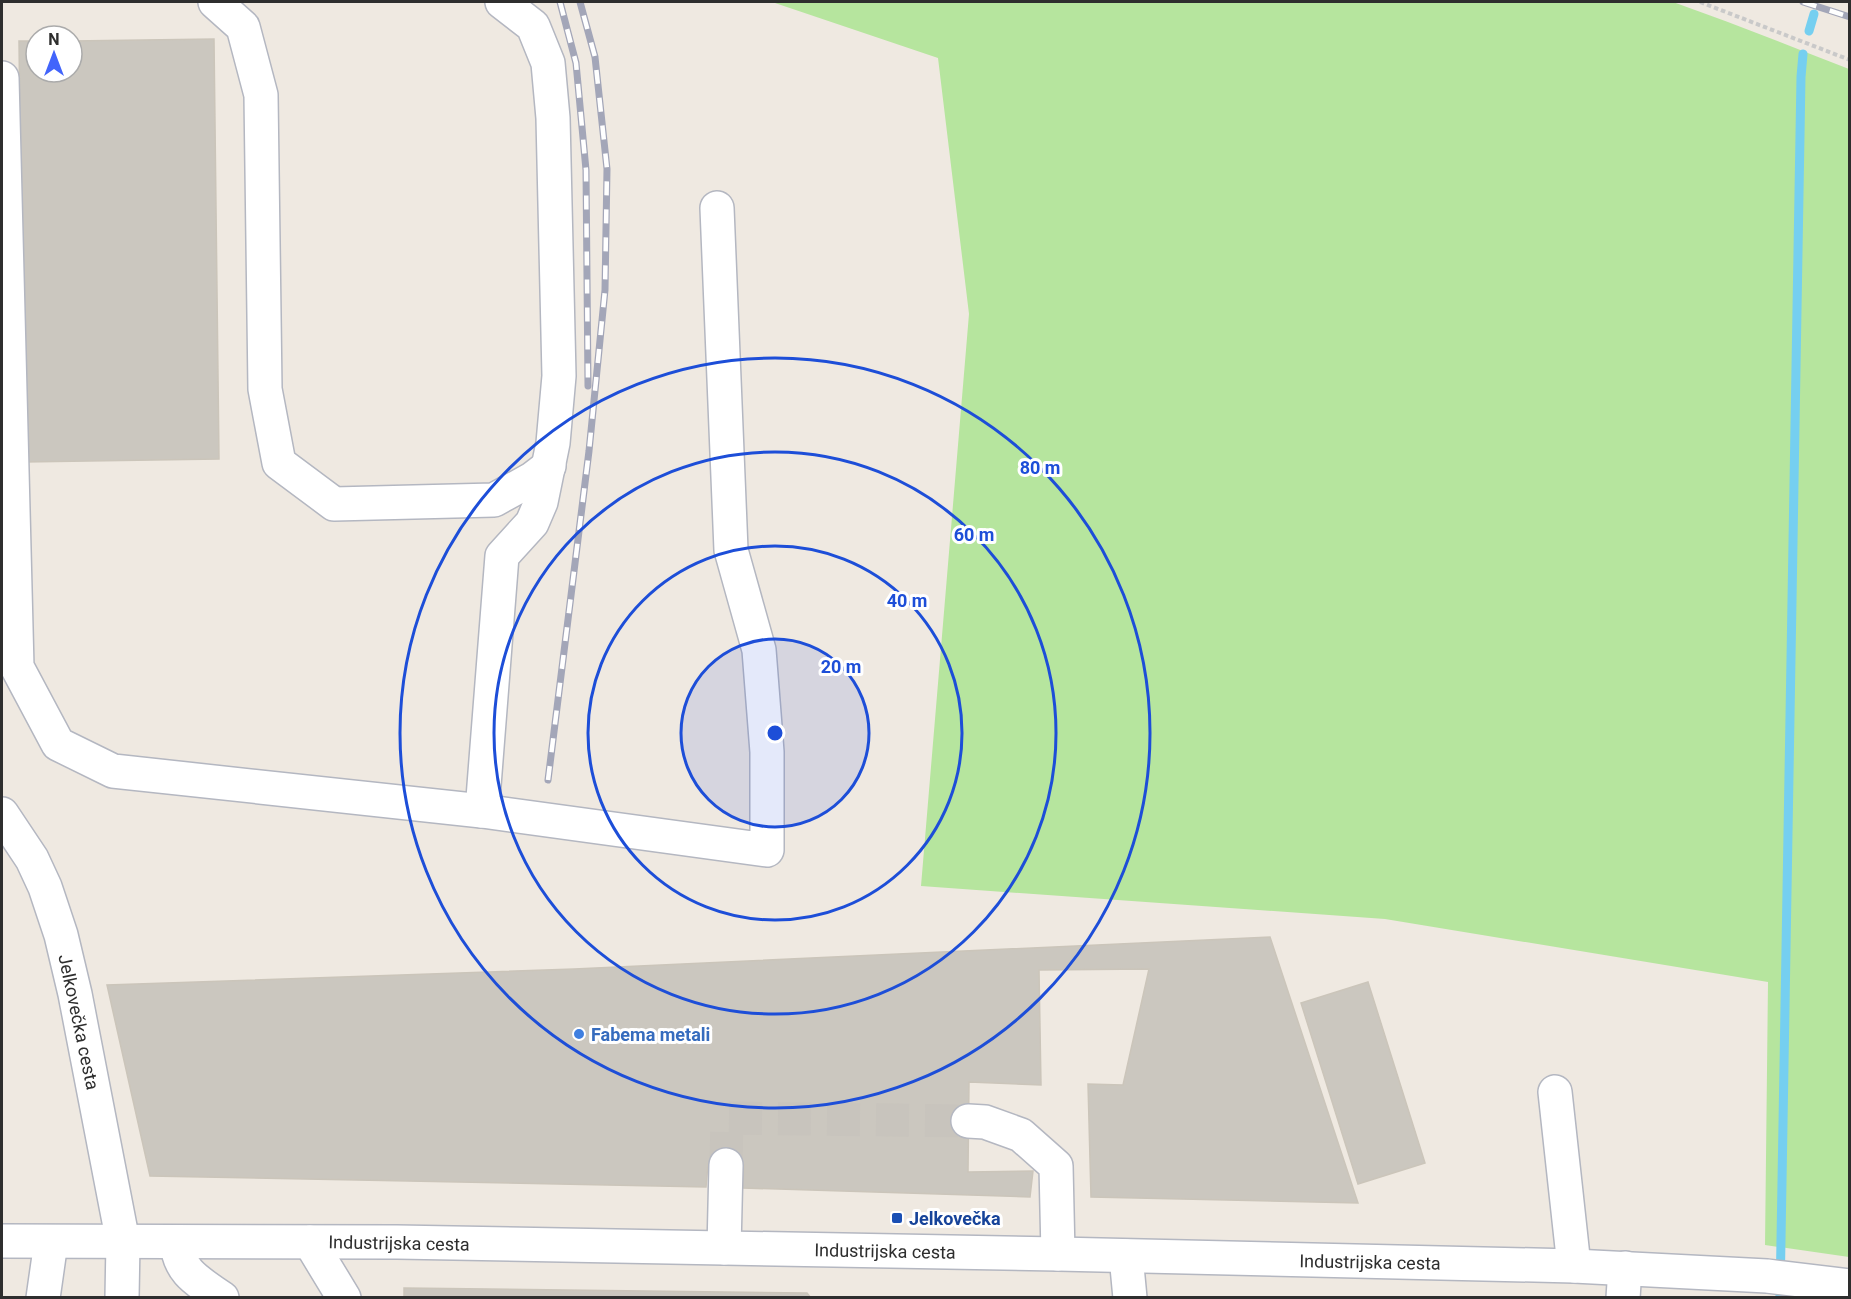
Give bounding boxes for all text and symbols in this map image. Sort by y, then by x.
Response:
north arrow [24,24,84,84]
text: N [48,30,60,49]
text: 80 m [1020,457,1060,478]
text: 60 m [954,524,994,545]
text: 40 m [887,590,927,611]
text: 20 m [821,656,861,677]
centre of rings [765,723,785,743]
street label: Jelkovečka cesta [54,952,104,1092]
place label: Fabema metali [591,1024,710,1045]
marker: Fabema metali [572,1027,586,1041]
place label: Jelkovečka [909,1208,1001,1229]
marker: Jelkovečka [890,1211,904,1225]
street label: Industrijska cesta [328,1231,470,1255]
street label: Industrijska cesta [814,1239,956,1263]
street label: Industrijska cesta [1299,1250,1441,1274]

